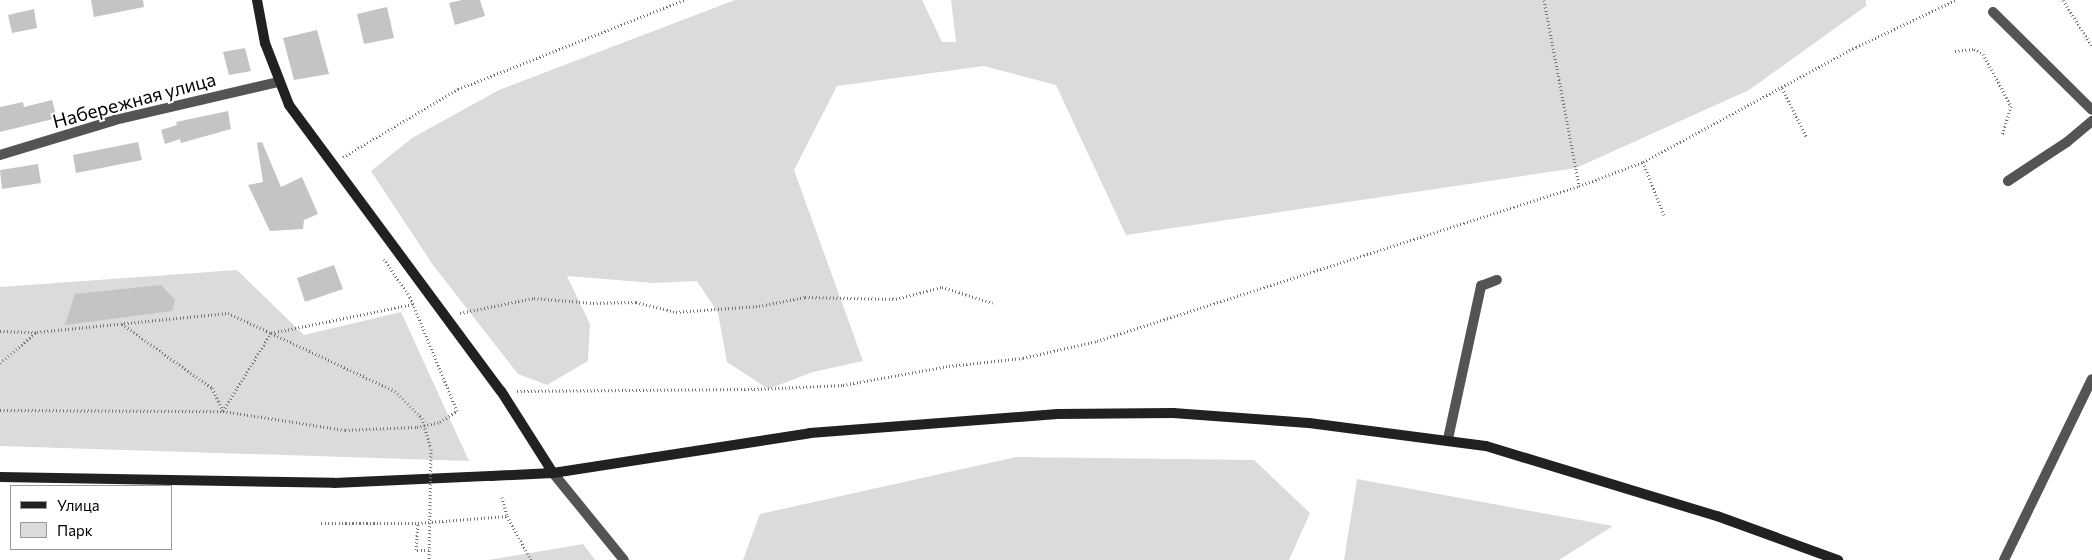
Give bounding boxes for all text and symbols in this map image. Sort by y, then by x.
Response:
street label: Набережная улица [50,67,218,133]
legend [10,485,172,550]
text: Улица [57,496,99,514]
text: Парк [57,521,93,539]

